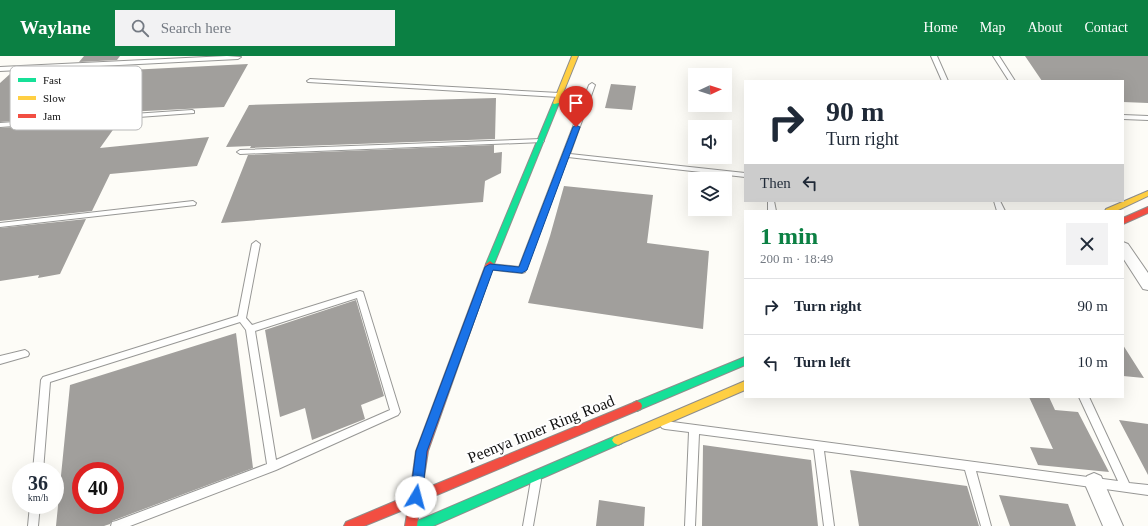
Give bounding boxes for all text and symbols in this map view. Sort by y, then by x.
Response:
search box [115,10,395,46]
text: Waylane [20,17,91,38]
icon: search [129,17,151,39]
text: Search here [161,20,231,36]
text: Home [924,20,958,35]
text: Map [980,20,1005,35]
text: About [1027,20,1062,35]
text: Contact [1084,20,1128,35]
legend [10,66,142,130]
north arrow [688,68,732,112]
map controls [688,68,732,216]
text: Fast [43,74,61,86]
pin [559,86,593,127]
text: Slow [43,92,66,104]
icon: arrive [565,92,587,114]
icon: right [760,96,812,148]
text: 90 m [826,96,884,127]
text: Jam [43,110,61,122]
button: sound [688,120,732,164]
text: Turn right [826,129,899,149]
button: layers [688,172,732,216]
icon: left [799,172,821,194]
text: Then [760,175,791,191]
text: 1 min [760,223,818,249]
button: close [1066,223,1108,265]
text: 200 m · 18:49 [760,251,833,266]
icon: right [760,296,782,318]
text: Turn right [794,298,861,314]
text: 90 m [1078,298,1108,314]
icon: left [760,352,782,374]
text: Turn left [794,354,851,370]
text: 10 m [1078,354,1108,370]
street label: Peenya Inner Ring Road [465,392,617,467]
speed limit sign: 40 [72,462,124,514]
text: 36 [28,472,48,494]
position arrow [395,476,437,518]
text: km/h [28,492,48,503]

